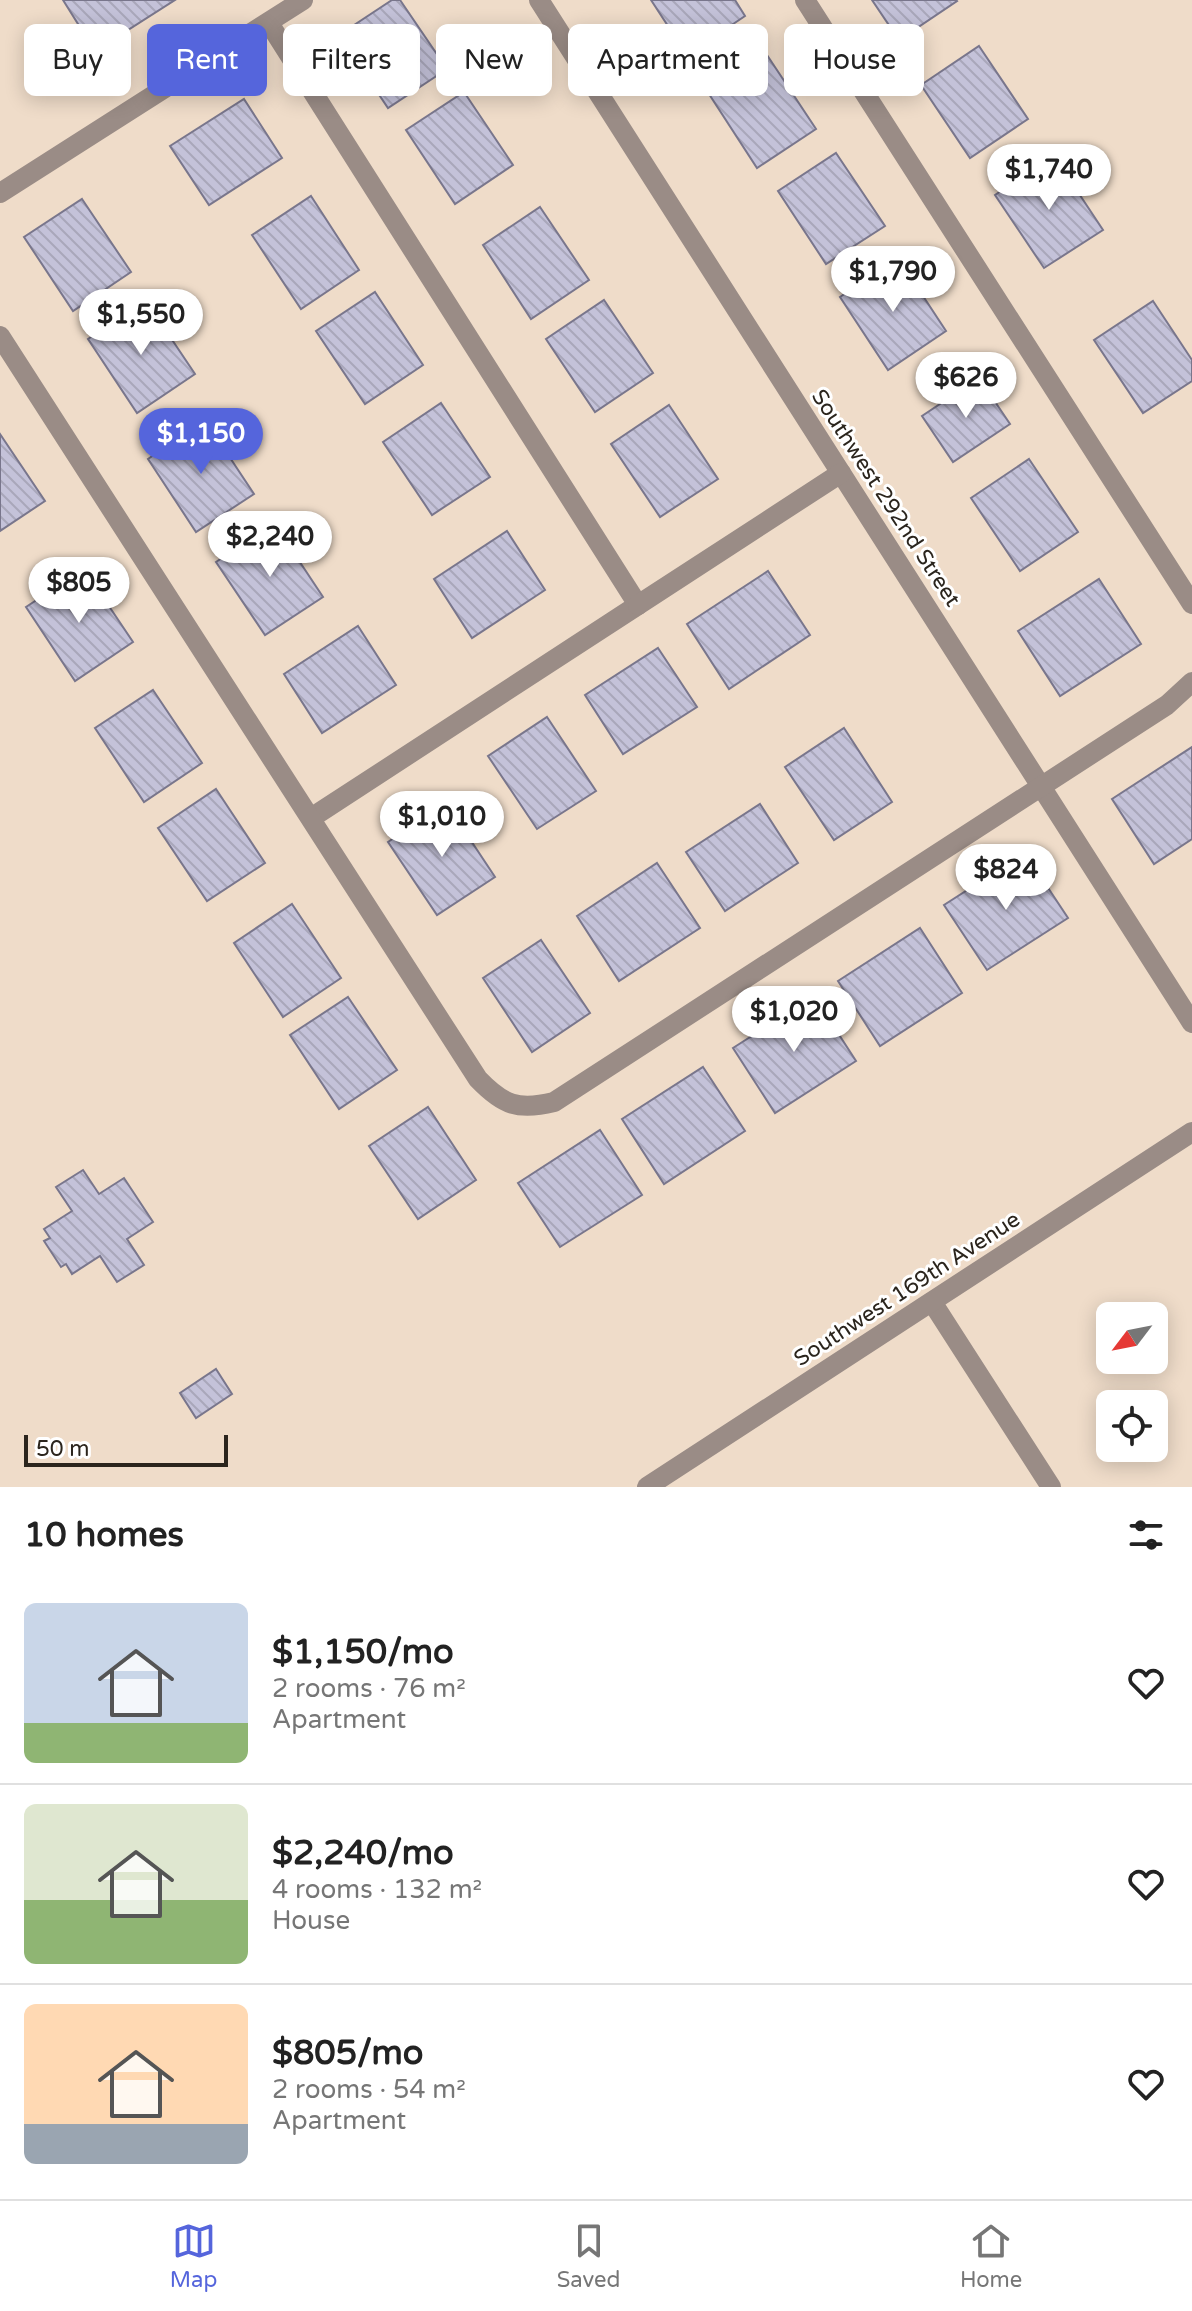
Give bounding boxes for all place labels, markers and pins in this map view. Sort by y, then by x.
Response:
pin: $1,740 [984,144,1114,212]
pin: $1,790 [828,246,958,314]
pin: $1,550 [76,289,206,357]
pin: $626 [919,352,1013,420]
pin: $1,150 [136,408,266,476]
pin: $2,240 [205,511,335,579]
pin: $805 [32,557,126,625]
pin: $1,010 [377,791,507,859]
pin: $824 [959,844,1053,912]
pin: $1,020 [729,986,859,1054]

